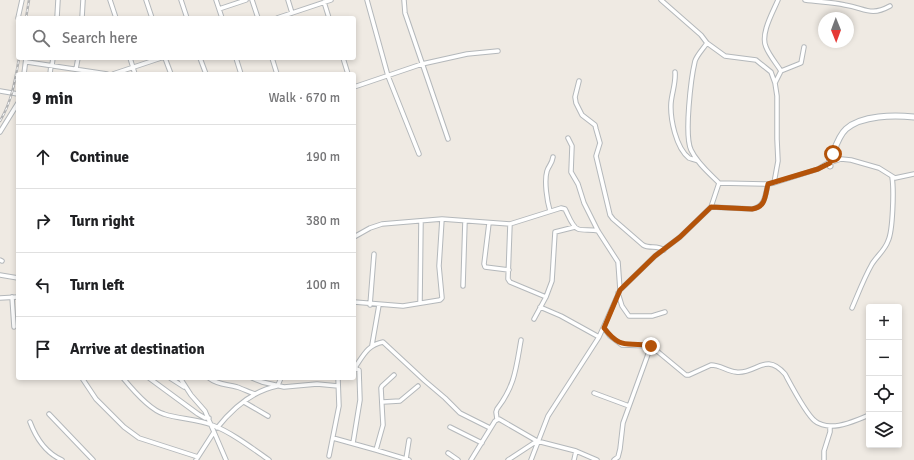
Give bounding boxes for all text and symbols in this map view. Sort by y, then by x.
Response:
north arrow [818,12,854,48]
search box [16,16,356,60]
icon: search [30,27,52,49]
text: Search here [62,29,138,47]
text: 9 min [32,88,73,109]
text: Walk · 670 m [269,90,340,106]
route start [824,145,842,163]
icon: ahead [32,146,54,168]
text: Continue [70,148,129,166]
text: 190 m [306,149,340,165]
icon: right [32,210,54,232]
text: Turn right [70,212,135,230]
text: 380 m [306,213,340,229]
icon: left [32,274,54,296]
text: Turn left [70,276,124,294]
text: 100 m [306,277,340,293]
map controls [866,304,902,448]
button: + [866,304,902,340]
route end [642,337,660,355]
icon: arrive [32,338,54,360]
text: Arrive at destination [70,340,205,358]
button: − [866,340,902,376]
button: locate [866,376,902,412]
button: layers [866,412,902,448]

